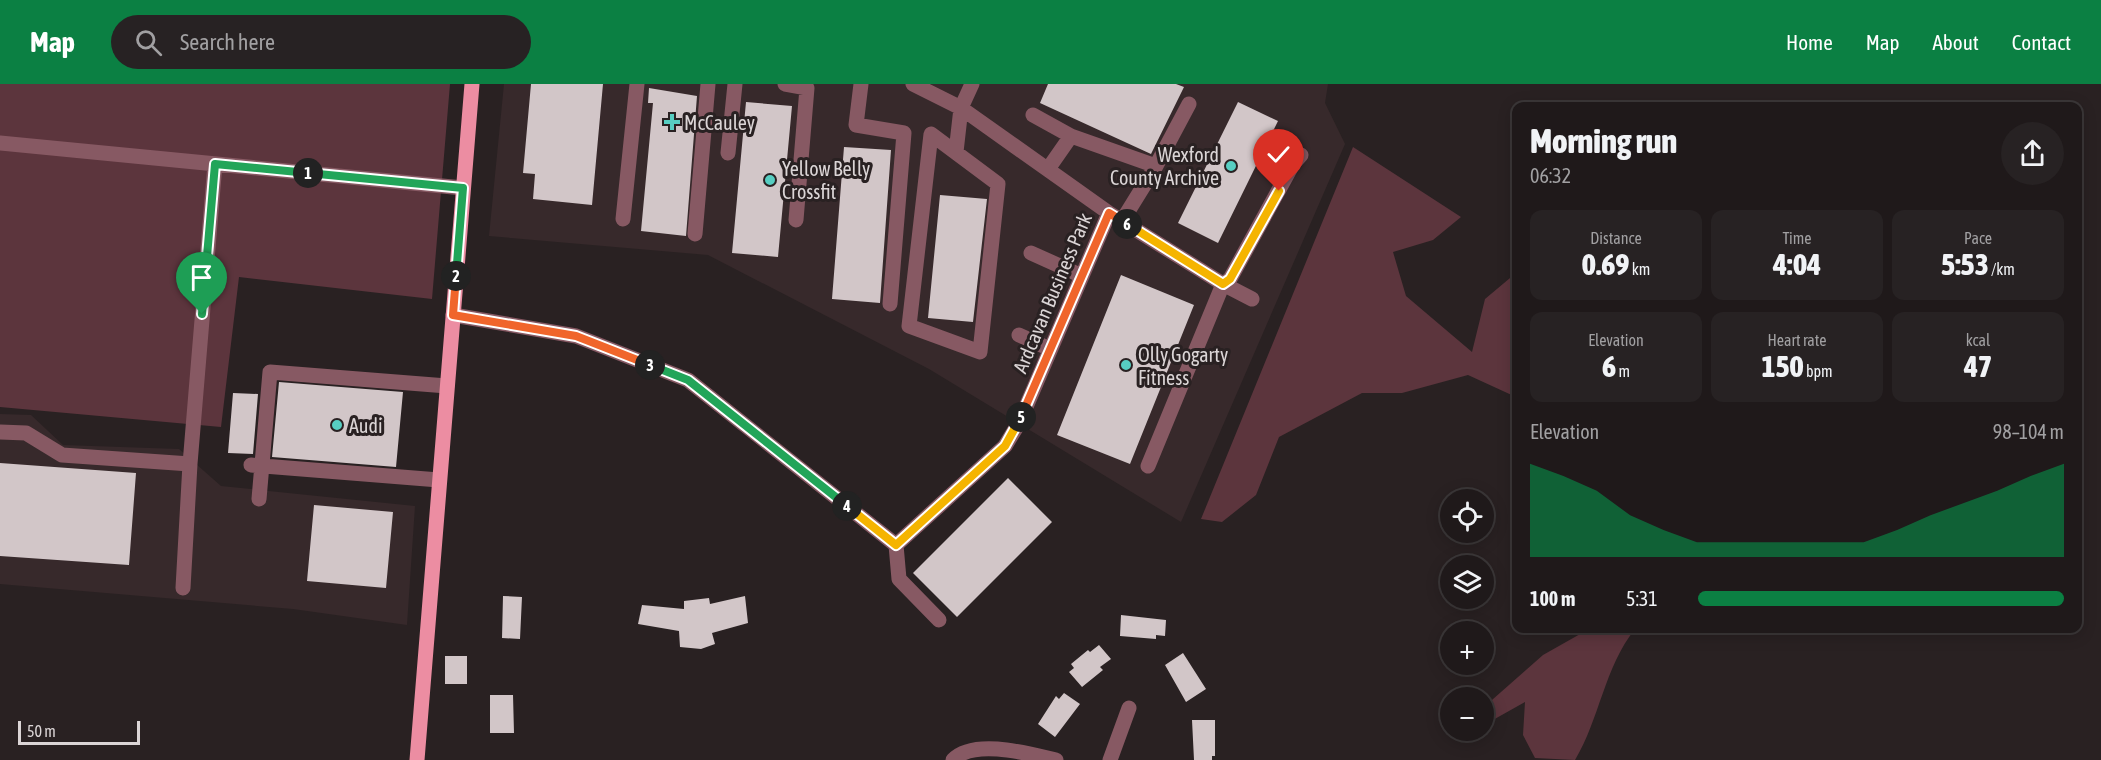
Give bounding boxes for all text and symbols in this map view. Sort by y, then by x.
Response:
search box [111,15,531,69]
text: Map [30,26,75,58]
icon: search [132,26,165,59]
text: Search here [180,29,275,55]
text: Home [1786,30,1833,54]
text: Map [1866,30,1900,54]
text: About [1933,30,1979,54]
text: Contact [2012,30,2071,54]
place label: McCauley [684,111,755,134]
marker: McCauley [665,115,679,129]
text: Morning run [1530,122,1677,160]
button: share [2001,122,2064,185]
pin [1253,129,1304,191]
icon: check [1262,138,1295,171]
place label: Wexford County Archive [1110,143,1219,189]
place label: Yellow Belly Crossfit [782,157,870,203]
pin: 1 [293,158,323,188]
marker: Wexford County Archive [1224,159,1238,173]
text: 1 [304,164,312,182]
text: 06:32 [1530,164,1571,187]
marker: Yellow Belly Crossfit [763,173,777,187]
street label: Ardcavan Business Park [1008,209,1096,376]
pin: 6 [1112,209,1142,239]
text: 6 [1123,215,1131,233]
text: Distance [1590,229,1642,247]
text: Time [1782,229,1812,247]
text: Pace [1964,229,1992,247]
text: 0.69 [1582,247,1629,281]
text: 4:04 [1773,247,1821,281]
text: 5:53 [1941,247,1989,281]
pin [176,252,227,314]
text: km [1629,260,1650,278]
text: /km [1989,260,2015,278]
icon: arrive [185,261,218,294]
pin: 2 [441,261,471,291]
text: 2 [452,267,460,285]
text: Elevation [1588,331,1644,349]
text: Heart rate [1768,331,1826,349]
text: kcal [1966,331,1990,349]
place label: Olly Gogarty Fitness [1138,343,1228,389]
text: 6 [1602,349,1616,383]
text: 150 [1761,349,1804,383]
text: 47 [1964,349,1992,383]
pin: 3 [635,350,665,380]
text: 3 [646,356,654,374]
marker: Olly Gogarty Fitness [1119,358,1133,372]
text: m [1616,362,1630,380]
text: bpm [1804,362,1833,380]
pin: 5 [1006,402,1036,432]
text: 5 [1017,408,1025,426]
place label: Audi [349,414,383,437]
marker: Audi [330,418,344,432]
text: Elevation [1530,420,1599,443]
text: 98–104 m [1993,420,2064,443]
map controls [1440,489,1494,741]
button: locate [1440,489,1494,543]
pin: 4 [832,491,862,521]
text: 4 [843,497,851,515]
button: layers [1440,555,1494,609]
text: 100 m [1530,587,1575,610]
text: 5:31 [1626,587,1658,610]
button: + [1440,621,1494,675]
button: − [1440,687,1494,741]
scale bar [18,718,140,746]
text: 50 m [27,722,56,740]

